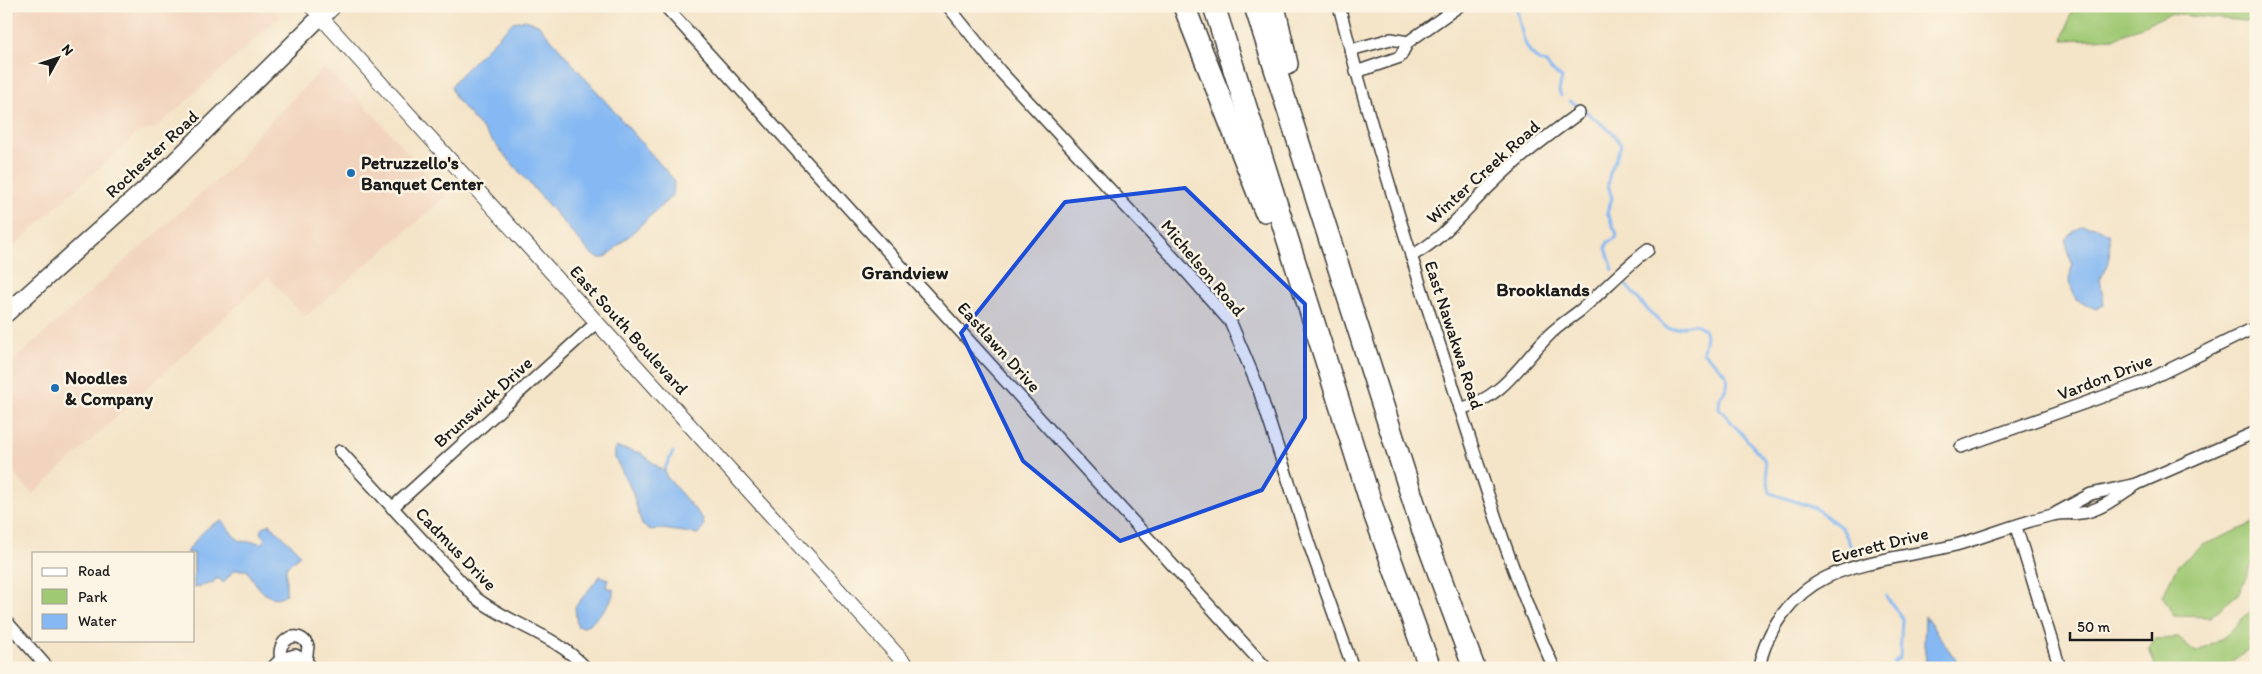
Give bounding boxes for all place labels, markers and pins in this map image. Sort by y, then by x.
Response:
place label: Petruzzello's Banquet Center [361,152,484,195]
marker: Petruzzello's Banquet Center [345,167,357,179]
place label: Noodles & Company [65,367,154,410]
marker: Noodles & Company [49,382,61,394]

